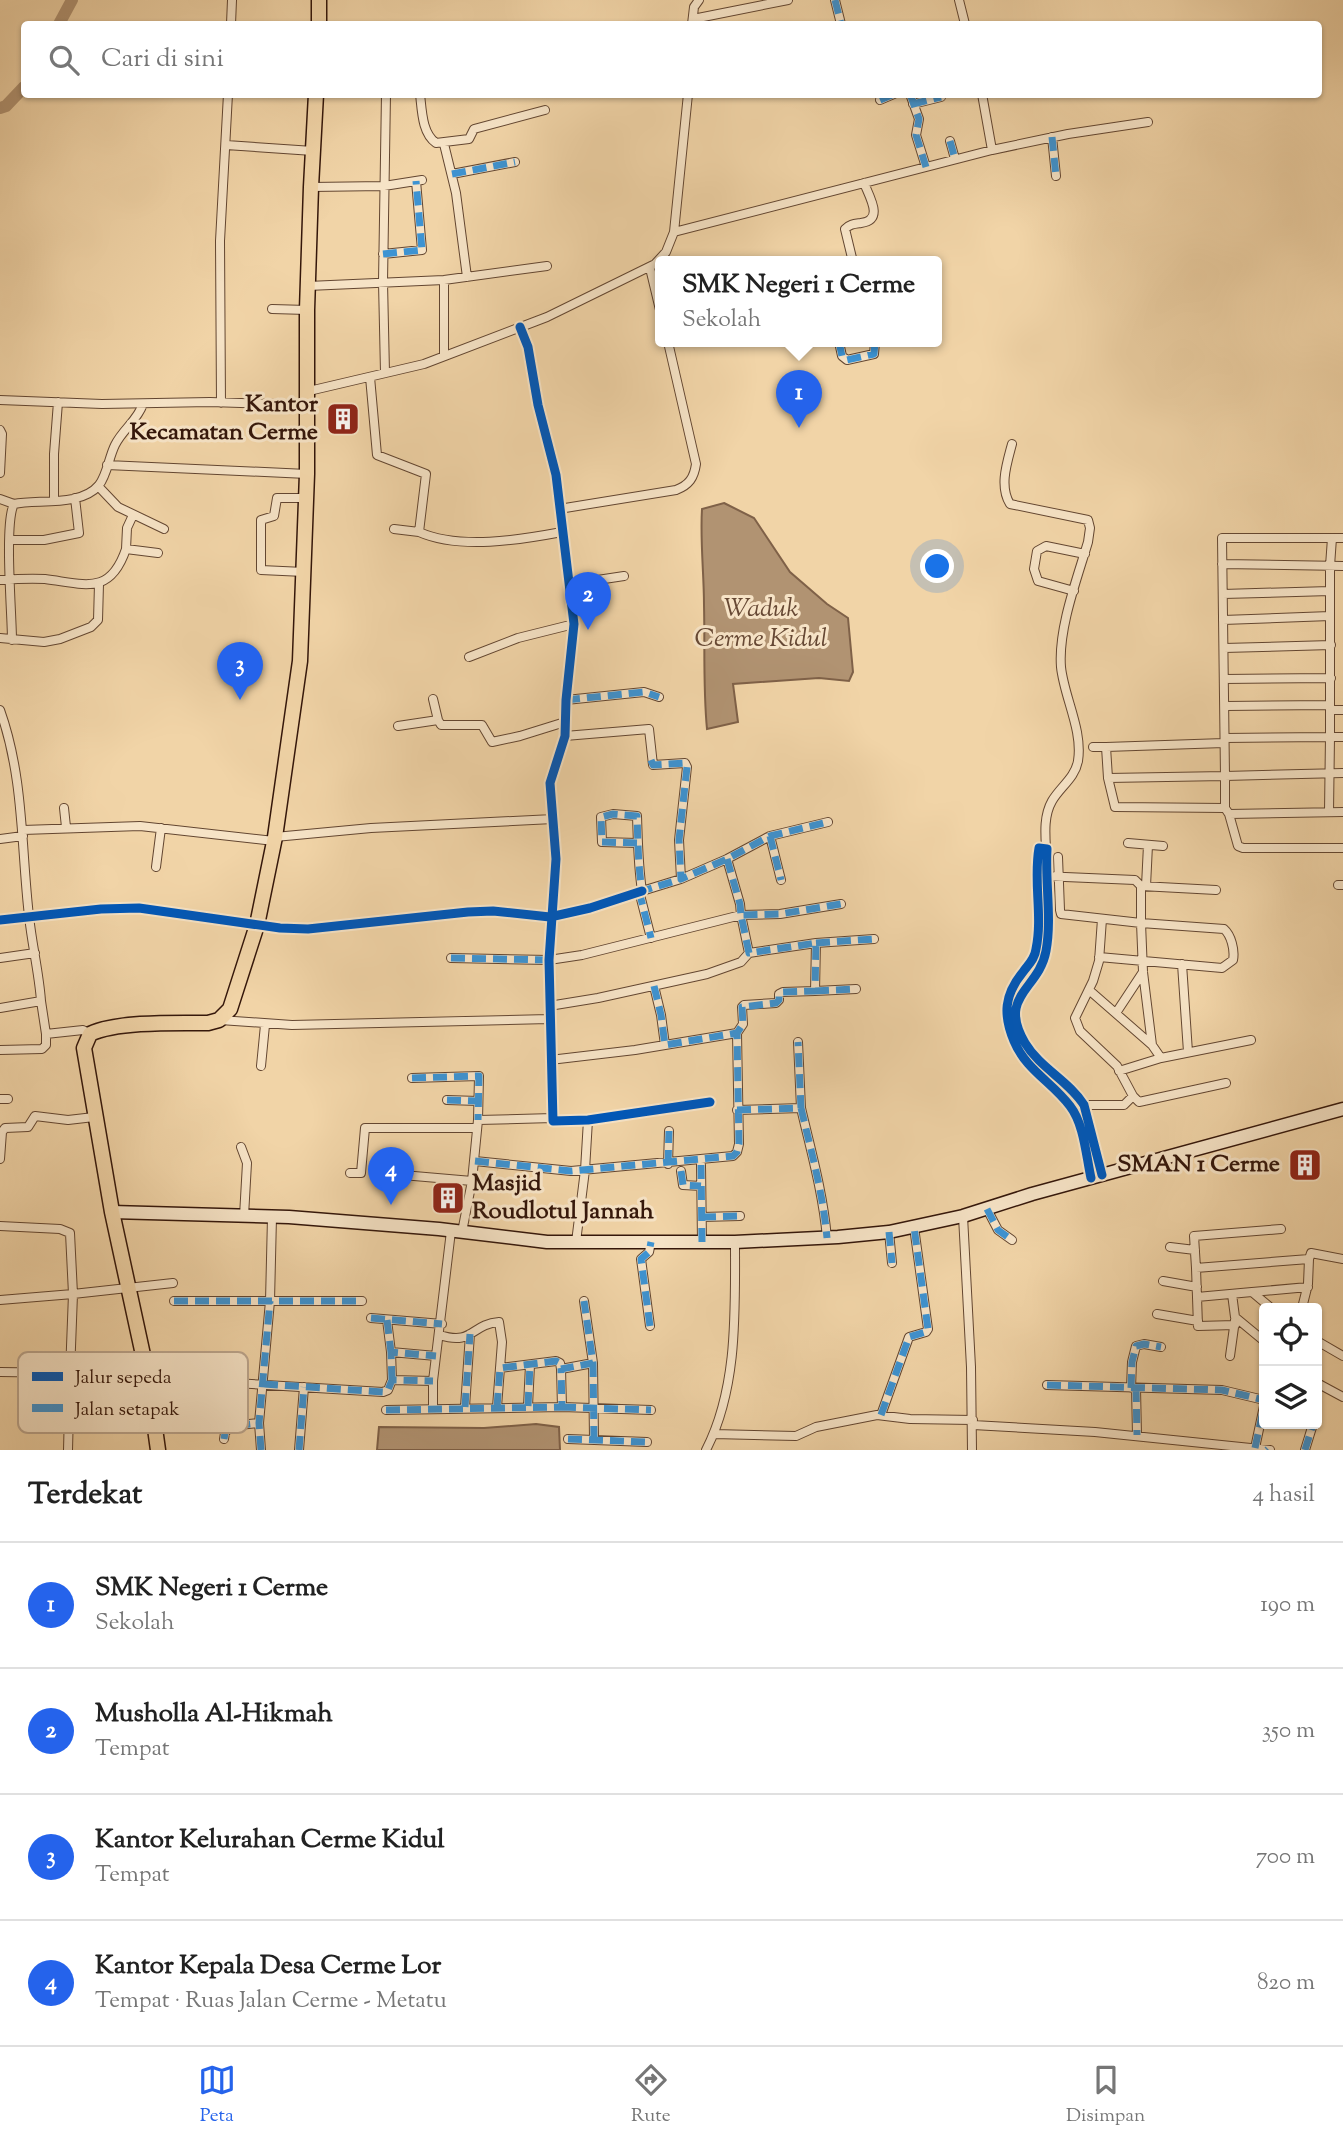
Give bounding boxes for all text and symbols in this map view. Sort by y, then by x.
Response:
search box [21,21,1322,98]
icon: search [45,41,83,79]
text: Cari di sini [101,41,224,78]
popup [655,256,942,347]
text: SMK Negeri 1 Cerme [682,267,915,304]
text: Sekolah [682,304,761,337]
pin: 1 [776,370,822,428]
place label: Kantor Kecamatan Cerme [130,388,319,450]
building icon: Kantor Kecamatan Cerme [324,400,362,438]
your location [920,549,954,583]
pin: 2 [565,572,611,630]
water label: Waduk Cerme Kidul [695,591,828,658]
pin: 3 [217,642,263,700]
building icon: SMAN 1 Cerme [1286,1146,1324,1184]
pin: 4 [368,1147,414,1205]
place label: SMAN 1 Cerme [1117,1148,1280,1182]
place label: Masjid Roudlotul Jannah [472,1167,655,1229]
building icon: Masjid Roudlotul Jannah [429,1179,467,1217]
map controls [1259,1303,1322,1429]
button: locate [1259,1303,1322,1366]
legend [18,1352,248,1433]
text: Jalur sepeda [74,1365,172,1392]
button: layers [1259,1366,1322,1429]
text: Jalan setapak [74,1397,180,1424]
text: Terdekat [28,1474,142,1517]
text: 4 hasil [1252,1479,1315,1512]
text: SMK Negeri 1 Cerme [95,1570,328,1607]
text: 1 [47,1589,55,1622]
text: 190 m [1260,1589,1315,1622]
text: Sekolah [95,1607,174,1640]
text: Musholla Al-Hikmah [95,1696,333,1733]
text: 2 [46,1715,56,1748]
text: 350 m [1262,1715,1315,1748]
text: Tempat [95,1733,170,1766]
text: Kantor Kelurahan Cerme Kidul [95,1822,445,1859]
text: 3 [46,1841,56,1874]
text: 700 m [1256,1841,1315,1874]
text: Tempat [95,1859,170,1892]
text: Kantor Kepala Desa Cerme Lor [95,1948,441,1985]
text: 4 [45,1967,57,2000]
text: 820 m [1257,1967,1315,2000]
text: Tempat · Ruas Jalan Cerme - Metatu [95,1985,447,2018]
tab: Peta [198,2061,236,2130]
tab: Rute [631,2061,671,2130]
tab: Disimpan [1066,2061,1145,2130]

